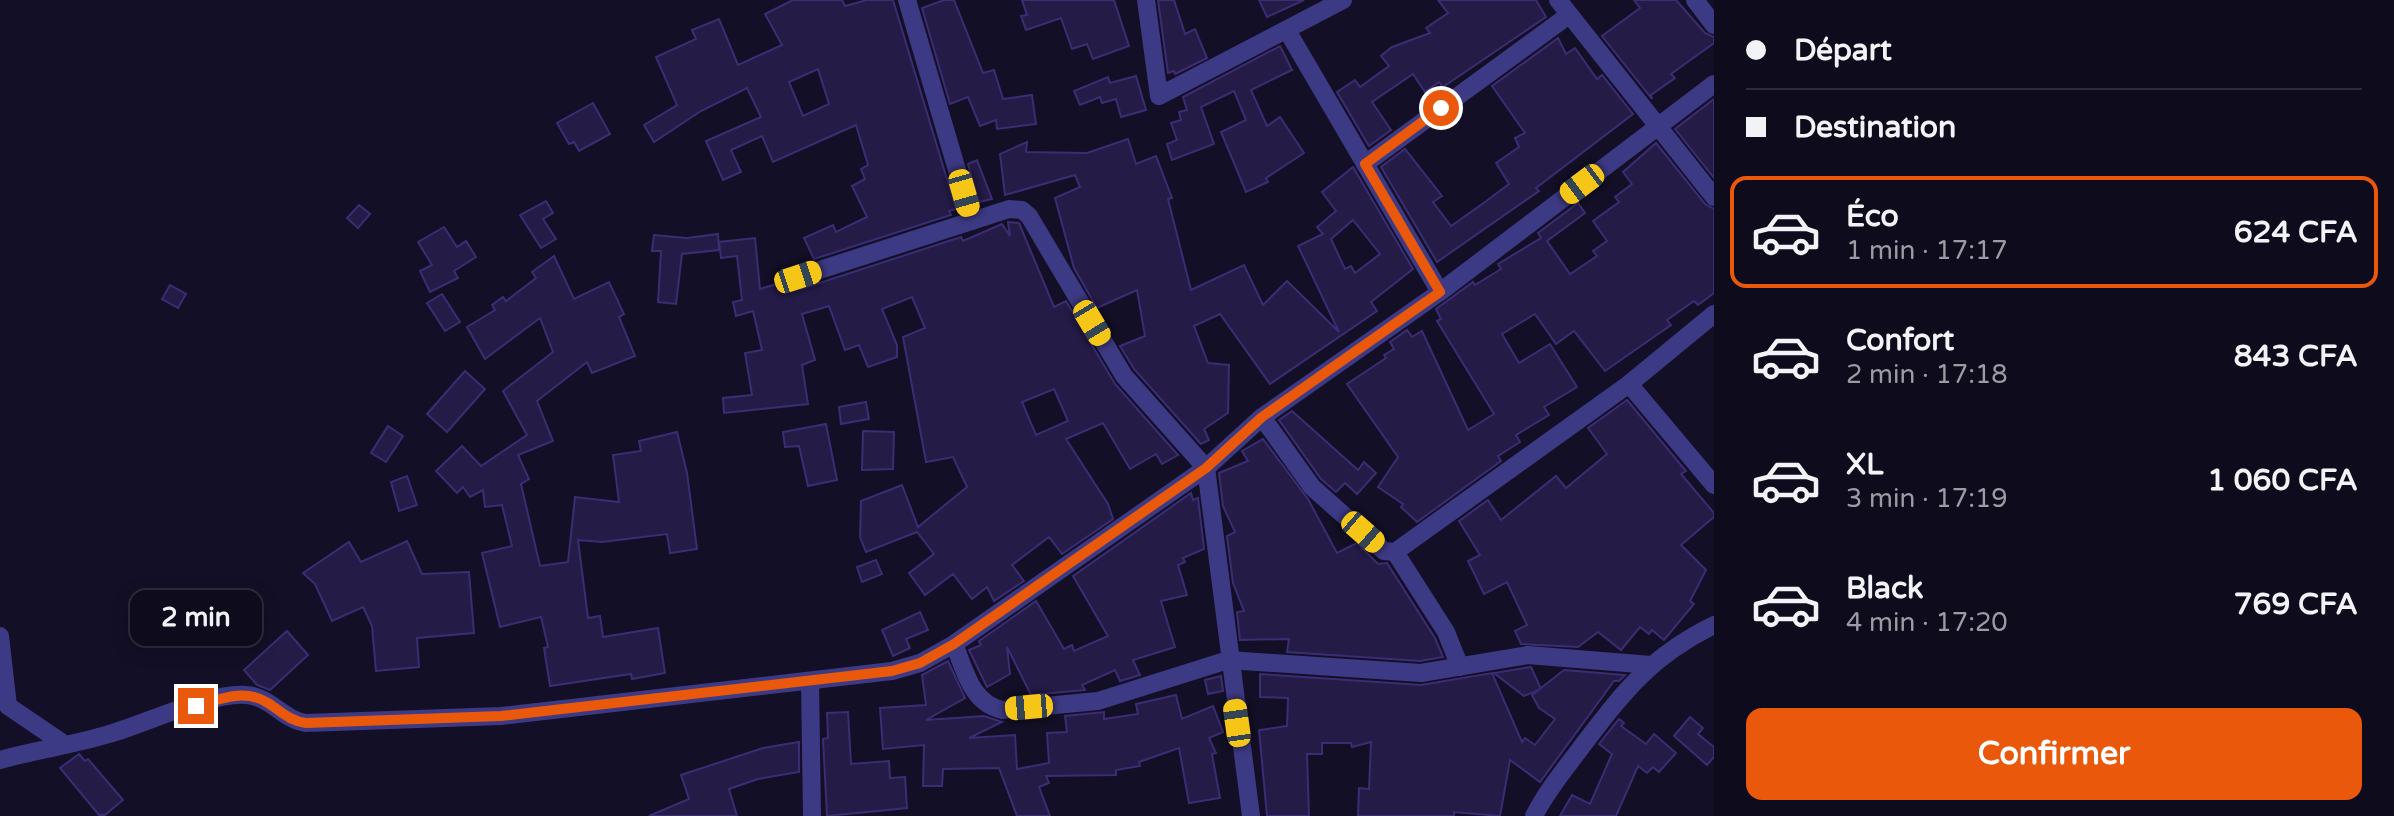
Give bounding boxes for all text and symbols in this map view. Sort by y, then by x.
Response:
text: Départ [1794,32,1892,69]
route start [1423,90,1459,126]
text: Destination [1794,109,1956,146]
car [1556,160,1608,208]
car [946,167,982,219]
icon: car [1750,196,1822,268]
text: Éco [1846,198,1899,235]
text: 624 CFA [2234,214,2358,251]
text: 1 min · 17:17 [1846,235,2008,266]
car [771,258,825,296]
car [1069,296,1115,350]
icon: car [1750,320,1822,392]
text: Confort [1846,322,1954,359]
text: 843 CFA [2234,338,2358,375]
text: 2 min · 17:18 [1846,359,2008,390]
icon: car [1750,444,1822,516]
text: XL [1846,446,1883,483]
text: 1 060 CFA [2207,462,2358,499]
text: 3 min · 17:19 [1846,483,2008,514]
car [1337,507,1389,557]
icon: car [1750,568,1822,640]
text: Black [1846,570,1923,607]
text: 769 CFA [2234,586,2358,623]
callout: 2 min [130,590,262,646]
text: 2 min [161,602,231,633]
text: 4 min · 17:20 [1846,607,2008,638]
route end [178,688,214,724]
car [1004,693,1054,721]
car [1222,698,1252,748]
button: Confirmer [1746,708,2362,800]

